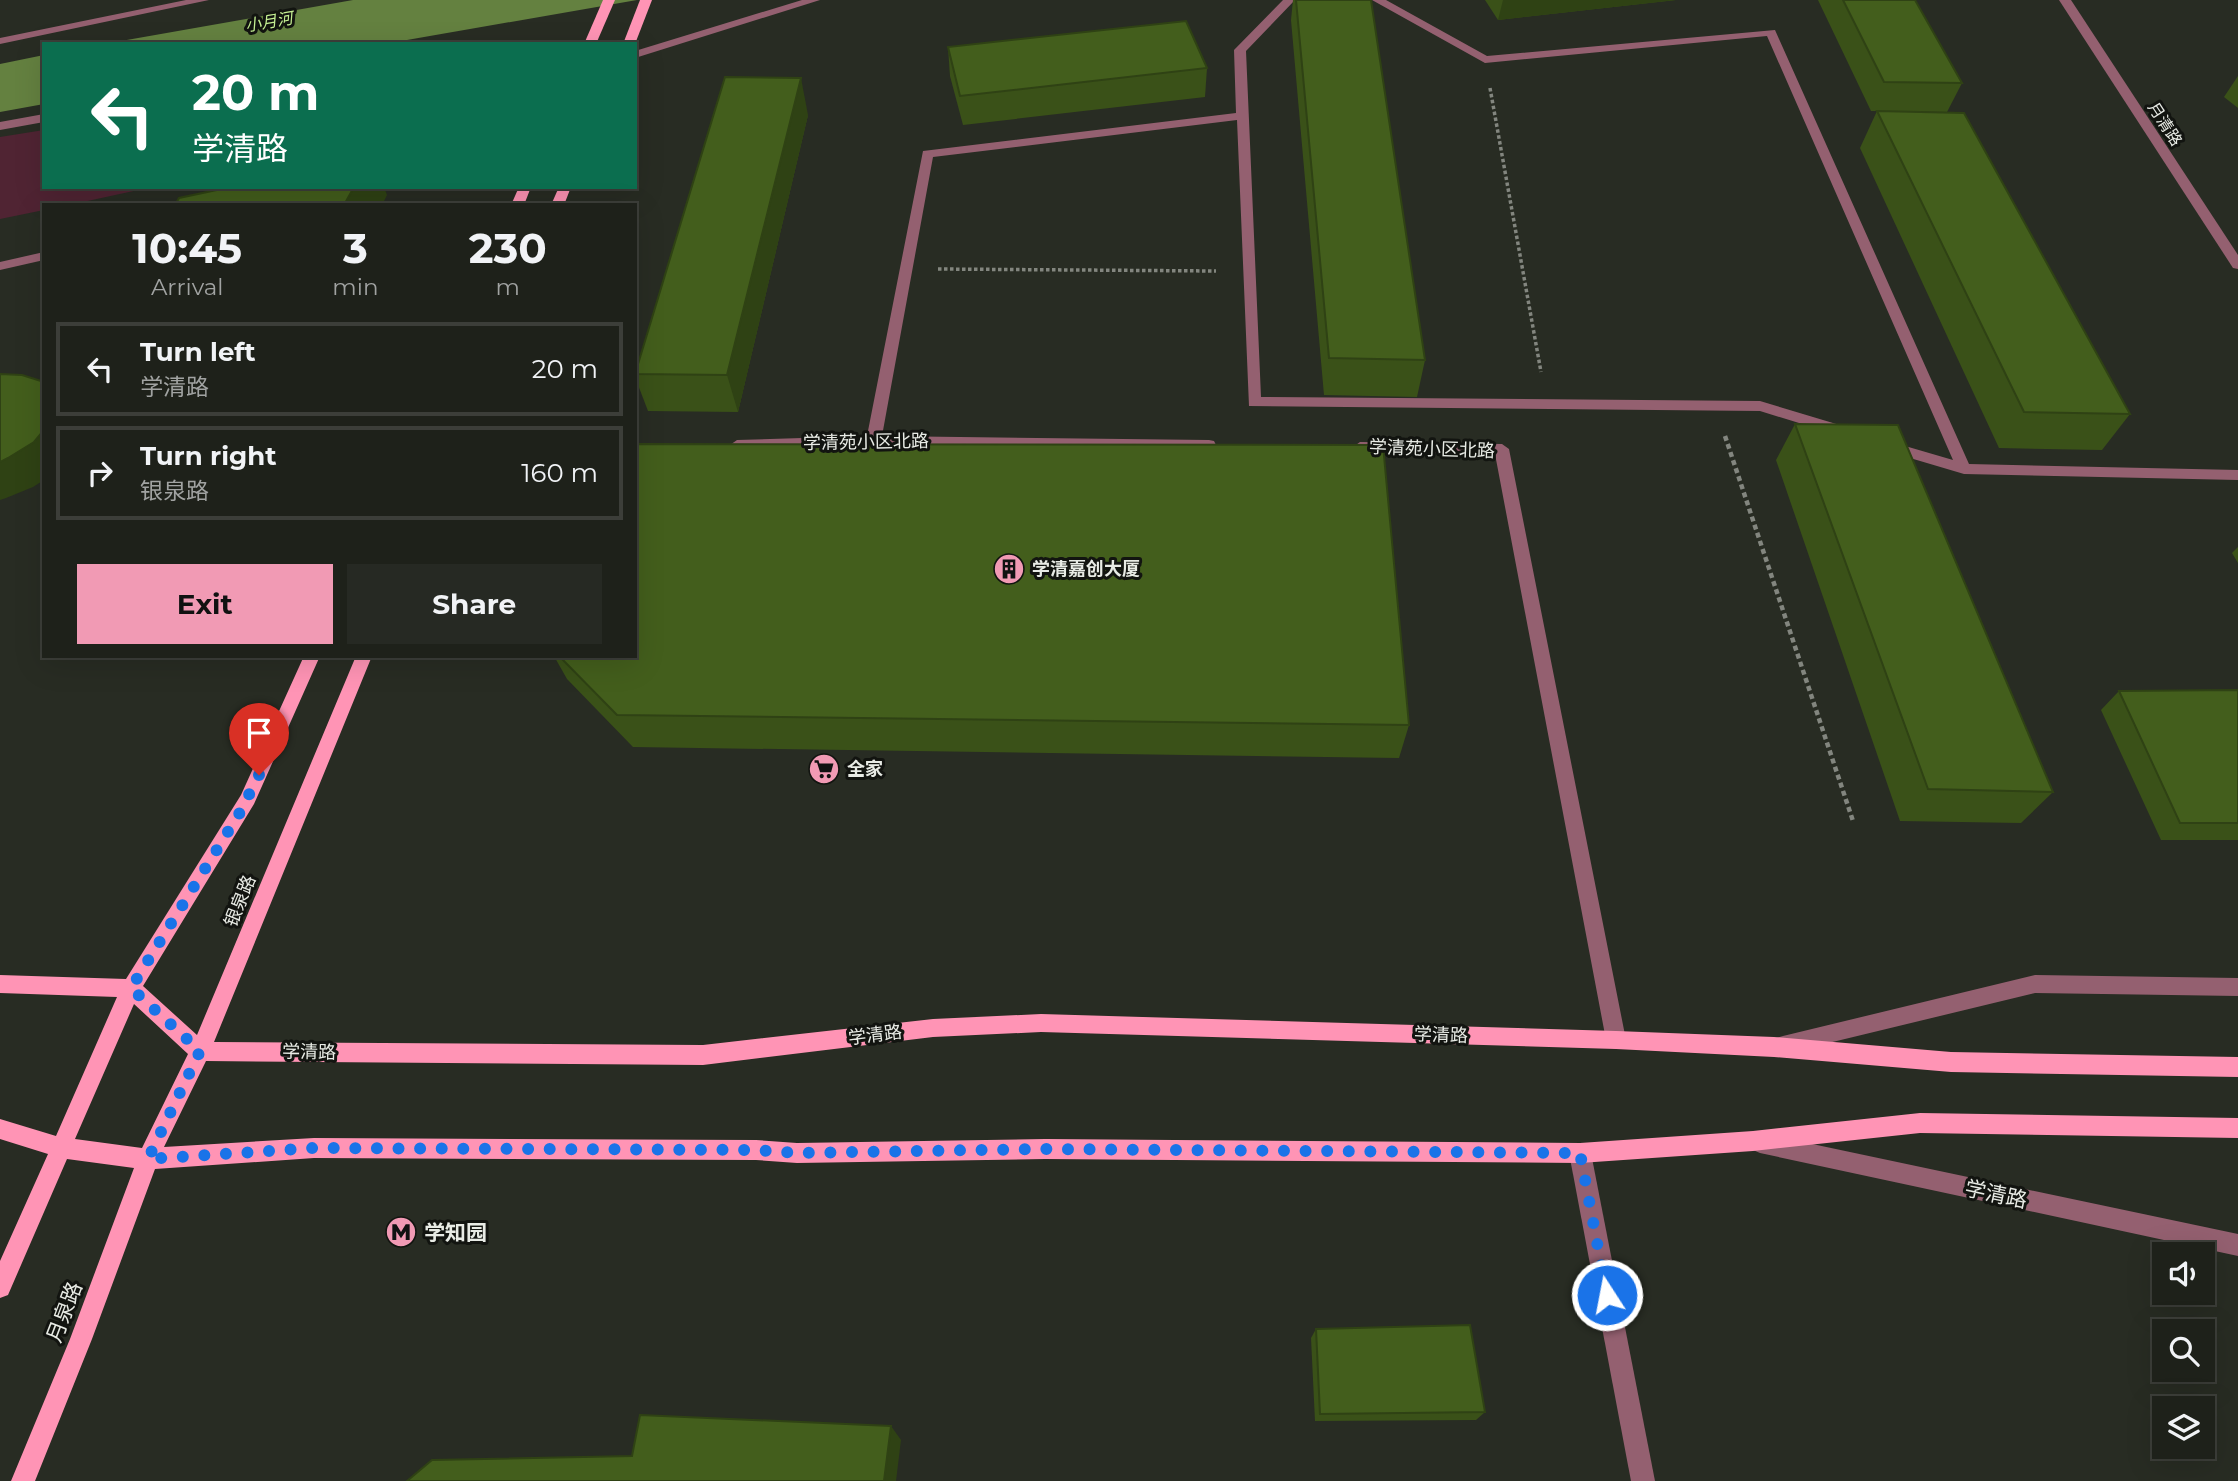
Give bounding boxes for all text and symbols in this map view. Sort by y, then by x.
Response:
water label: 小月河 [244,8,297,36]
text: 20 m [192,63,319,122]
icon: left [77,70,168,161]
street label: 月清路 [2144,99,2186,149]
text: 学清路 [192,129,288,168]
text: 10:45 [132,222,242,274]
text: 3 [343,222,368,274]
text: 230 [469,222,547,274]
text: Arrival [151,273,223,301]
text: min [332,273,378,301]
text: m [496,273,520,301]
text: Turn left [140,336,256,368]
icon: left [81,350,119,388]
text: 20 m [532,353,598,385]
text: 学清路 [140,373,209,401]
street label: 学清苑小区北路 [803,430,929,454]
street label: 学清苑小区北路 [1369,436,1495,462]
text: Turn right [140,440,276,472]
icon: right [81,454,119,492]
text: 160 m [521,457,598,489]
text: 银泉路 [140,477,209,505]
building icon: 学清嘉创大厦 [992,552,1026,586]
place label: 学清嘉创大厦 [1032,558,1140,580]
button: Exit [77,564,333,644]
button: Share [347,564,602,644]
pin [229,703,289,775]
icon: arrive [240,714,278,752]
supermarket icon: 全家 [807,752,841,786]
place label: 全家 [847,758,883,780]
street label: 银泉路 [220,872,260,930]
street label: 学清路 [847,1021,903,1049]
street label: 学清路 [1414,1023,1468,1047]
street label: 学清路 [282,1041,336,1063]
street label: 学清路 [1963,1175,2029,1213]
metro station icon: 学知园 [384,1215,418,1249]
place label: 学知园 [424,1220,487,1245]
map controls [2152,1242,2215,1459]
button: sound [2152,1242,2215,1305]
position arrow [1570,1258,1644,1332]
street label: 月泉路 [41,1278,87,1346]
button: search [2152,1319,2215,1382]
button: layers [2152,1396,2215,1459]

